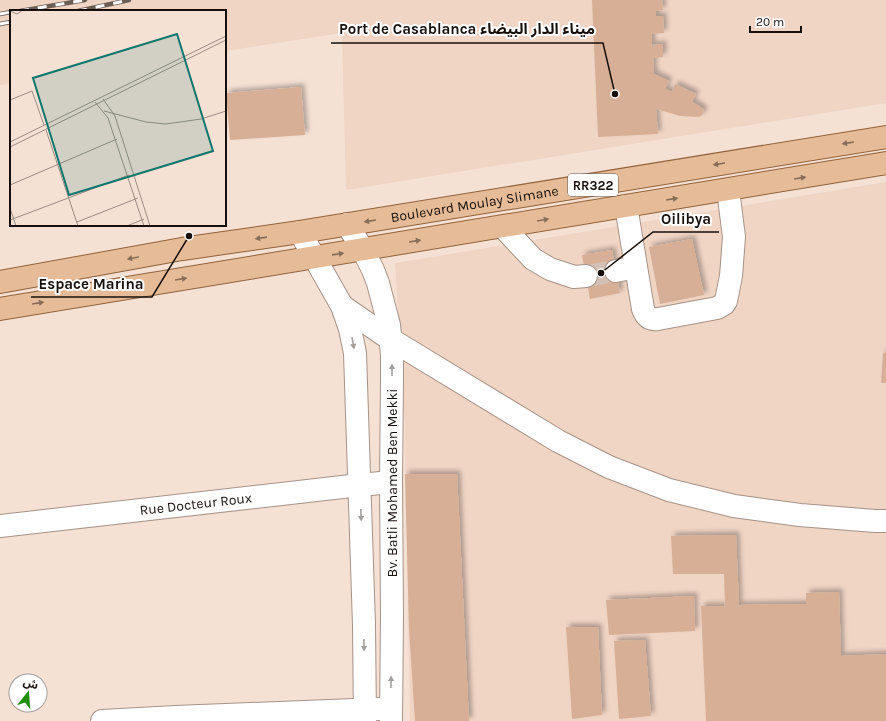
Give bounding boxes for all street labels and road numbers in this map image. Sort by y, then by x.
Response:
road number: RR322 [568,174,618,196]
street label: Boulevard Moulay Slimane [389,182,560,226]
street label: Bv. Batli Mohamed Ben Mekki [384,389,401,577]
street label: Rue Docteur Roux [139,489,253,519]

